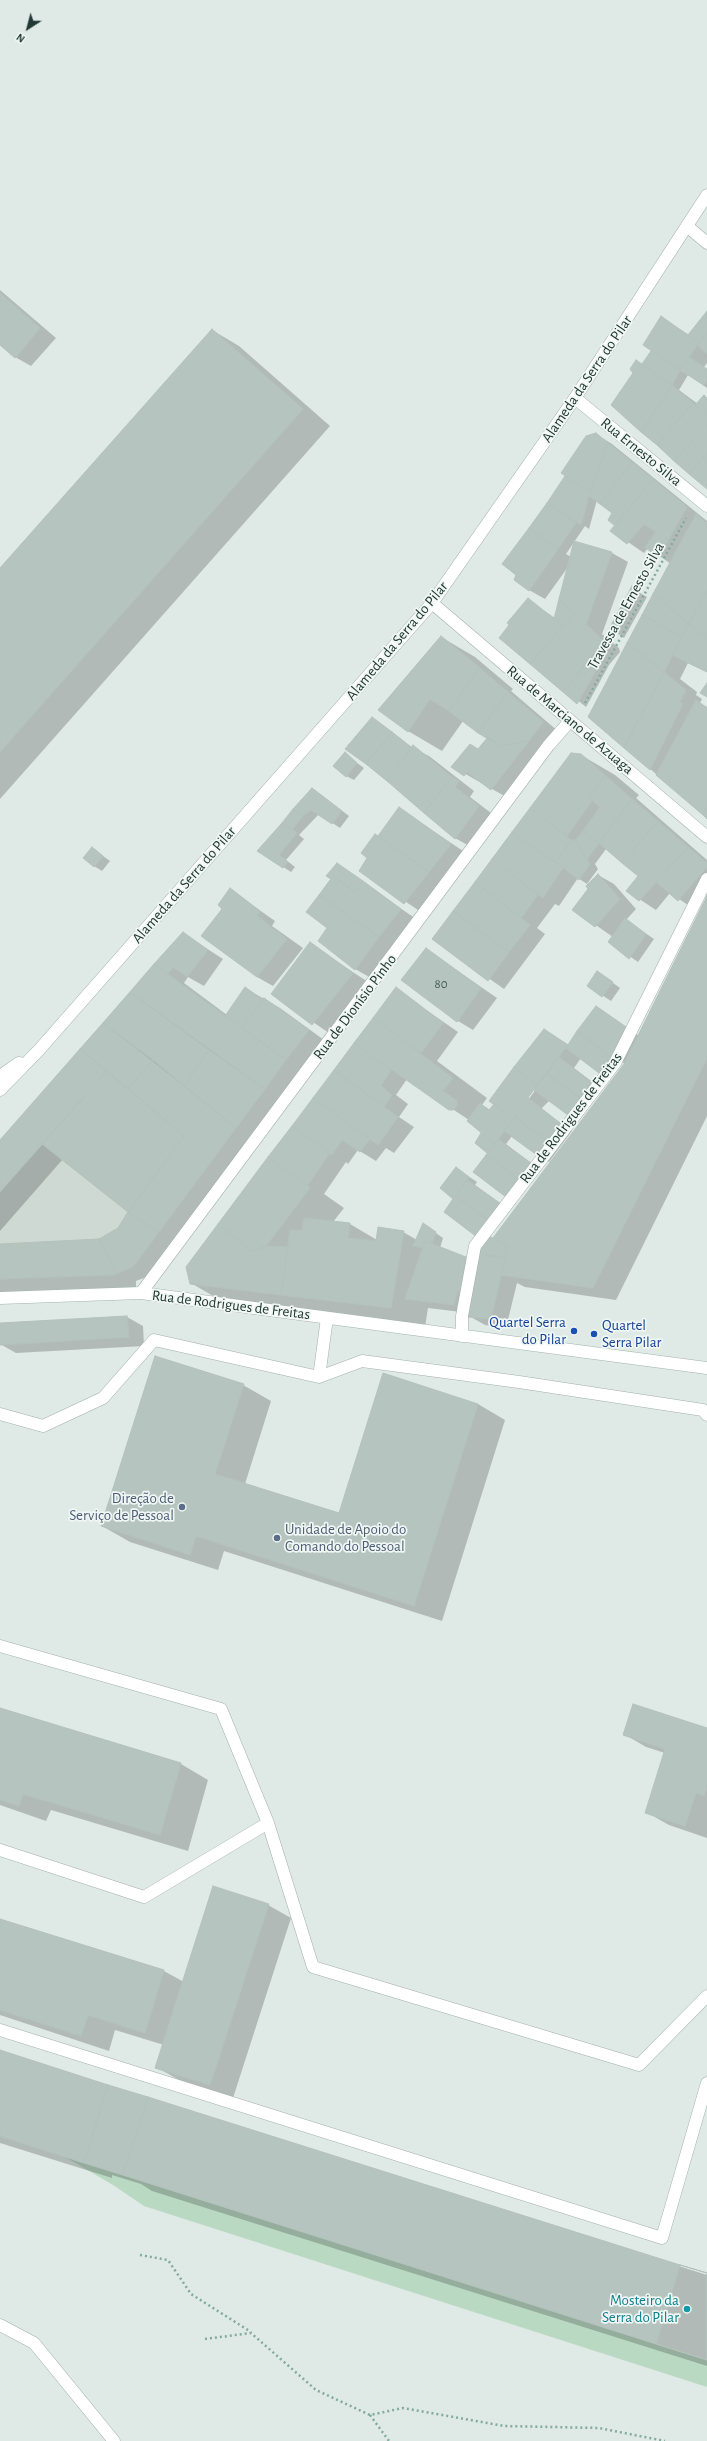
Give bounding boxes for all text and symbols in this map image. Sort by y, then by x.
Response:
north arrow [8,8,48,48]
text: N [14,31,27,45]
street label: Alameda da Serra do Pilar [538,312,636,446]
street label: Rua Ernesto Silva [597,414,685,490]
street label: Travessa de Ernesto Silva [584,539,668,673]
street label: Alameda da Serra do Pilar [342,578,452,704]
street label: Rua de Marciano de Azuaga [503,662,637,778]
street label: Alameda da Serra do Pilar [128,823,240,947]
street label: Rua de Dionísio Pinho [309,951,401,1063]
house number: 80 [434,976,448,992]
street label: Rua de Rodrigues de Freitas [516,1049,626,1187]
street label: Rua de Rodrigues de Freitas [151,1286,311,1324]
place label: Quartel Serra do Pilar [489,1313,566,1348]
place label: Quartel Serra Pilar [602,1316,661,1351]
marker: Quartel Serra do Pilar [569,1326,579,1336]
marker: Quartel Serra Pilar [589,1329,599,1339]
place label: Direção de Serviço de Pessoal [69,1489,174,1524]
marker: Direção de Serviço de Pessoal [177,1502,187,1512]
place label: Unidade de Apoio do Comando do Pessoal [285,1520,406,1555]
marker: Unidade de Apoio do Comando do Pessoal [272,1533,282,1543]
place label: Mosteiro da Serra do Pilar [602,2291,679,2326]
marker: Mosteiro da Serra do Pilar [682,2304,692,2314]

